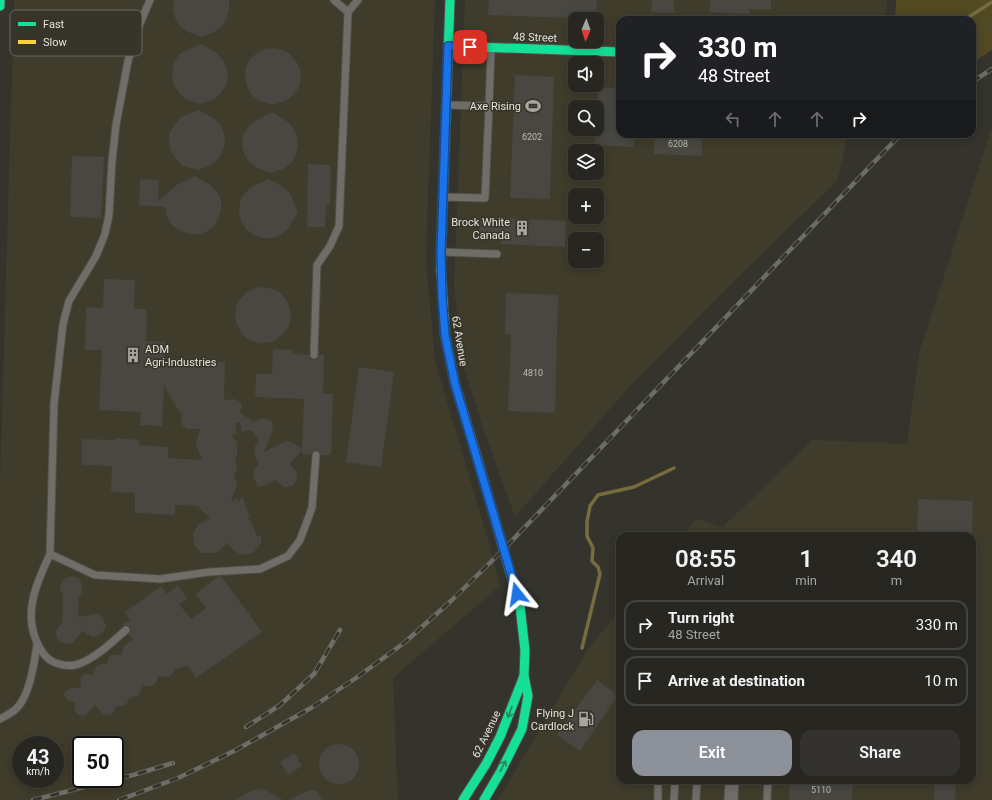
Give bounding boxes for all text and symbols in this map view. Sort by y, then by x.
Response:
legend [10,10,142,56]
north arrow [568,12,604,48]
map controls [568,12,604,268]
text: Fast [43,18,65,31]
pin [453,30,487,64]
street label: 48 Street [513,30,558,45]
text: 330 m [698,31,777,64]
icon: right [632,32,684,84]
text: Slow [43,36,67,49]
icon: arrive [459,36,481,58]
button: sound [568,56,604,92]
text: 48 Street [698,65,770,86]
sports icon: Axe Rising [524,97,542,115]
place label: Axe Rising [470,100,521,113]
button: search [568,100,604,136]
icon: left [722,108,744,130]
icon: ahead [764,108,786,130]
icon: ahead [806,108,828,130]
icon: right [848,108,870,130]
house number: 6202 [522,132,542,142]
house number: 6208 [668,139,688,149]
button: layers [568,144,604,180]
button: + [568,188,604,224]
place label: Brock White Canada [451,216,510,242]
building icon: Brock White Canada [513,219,531,237]
button: − [568,232,604,268]
street label: 62 Avenue [449,315,470,367]
place label: ADM Agri-Industries [145,343,217,369]
building icon: ADM Agri-Industries [124,346,142,364]
house number: 4810 [523,368,543,378]
text: 08:55 [675,545,736,573]
text: 1 [799,545,813,573]
text: 340 [876,545,917,573]
position arrow [496,573,538,615]
text: Arrival [687,573,724,588]
text: min [795,573,817,588]
text: m [891,573,902,588]
text: Turn right [668,609,734,627]
icon: right [634,614,656,636]
text: 330 m [916,616,958,634]
text: 48 Street [668,627,720,642]
icon: arrive [634,670,656,692]
text: Arrive at destination [668,672,805,690]
text: 10 m [924,672,958,690]
one-way arrow [506,706,513,719]
place label: Flying J Cardlock [531,707,574,733]
street label: 62 Avenue [469,708,504,760]
fuel station icon: Flying J Cardlock [577,710,595,728]
button: Exit [632,730,792,776]
button: Share [800,730,960,776]
speed limit sign: 50 [72,736,124,788]
text: 43 [27,745,49,769]
one-way arrow [500,761,507,773]
text: km/h [26,766,50,777]
house number: 5110 [811,785,831,795]

